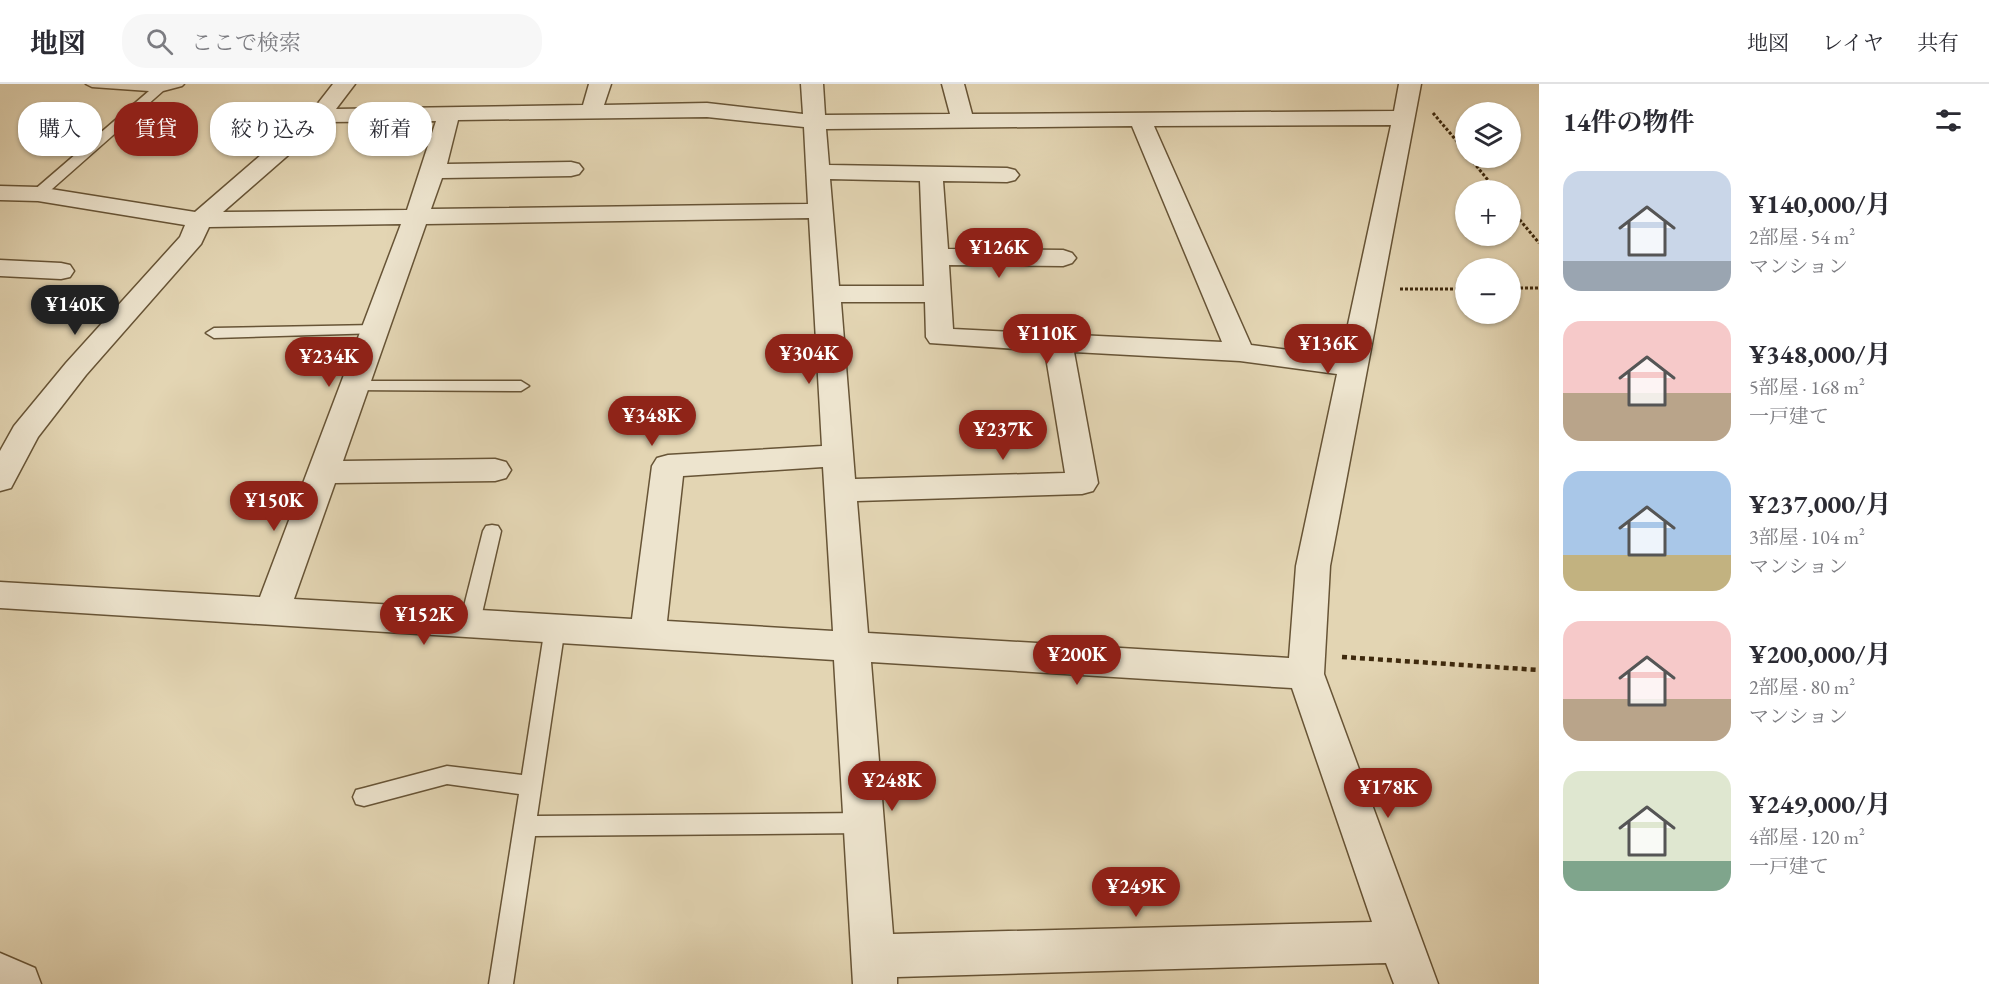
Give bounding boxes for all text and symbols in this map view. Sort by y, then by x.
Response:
search box [122,14,542,68]
text: 地図 [30,25,86,61]
icon: search [143,25,176,58]
text: ここで検索 [191,28,301,57]
text: 地図 [1747,29,1789,56]
text: レイヤ [1822,29,1884,56]
text: 共有 [1917,29,1959,56]
chip: 購入 [18,102,102,156]
chip: 賃貸 [114,102,198,156]
chip: 絞り込み [210,102,336,156]
chip: 新着 [348,102,432,156]
map controls [1455,102,1521,324]
button: layers [1455,102,1521,168]
icon: filters [1932,104,1965,137]
text: 14件の物件 [1563,105,1695,139]
button: + [1455,180,1521,246]
text: ¥140,000/月 [1749,187,1891,221]
icon: home [1611,195,1683,267]
text: 2部屋 · 54 m² [1749,224,1855,250]
pin: ¥126K [957,228,1041,279]
text: ¥126K [969,234,1029,260]
text: マンション [1749,253,1848,279]
button: − [1455,258,1521,324]
pin: ¥140K [33,285,117,336]
text: ¥140K [45,291,105,317]
pin: ¥110K [1005,314,1089,365]
text: ¥110K [1017,320,1077,346]
pin: ¥136K [1286,324,1370,375]
text: ¥136K [1298,330,1358,356]
pin: ¥304K [767,334,851,385]
pin: ¥234K [287,337,371,388]
text: ¥348,000/月 [1749,337,1891,371]
text: ¥304K [779,340,839,366]
text: ¥234K [299,343,359,369]
icon: home [1611,345,1683,417]
text: 5部屋 · 168 m² [1749,374,1865,400]
pin: ¥348K [610,396,694,447]
text: ¥348K [622,402,682,428]
text: 一戸建て [1749,403,1829,429]
pin: ¥237K [961,410,1045,461]
text: ¥237K [973,416,1033,442]
pin: ¥150K [232,481,316,532]
text: ¥150K [244,487,304,513]
text: ¥237,000/月 [1749,487,1891,521]
icon: home [1611,495,1683,567]
text: 3部屋 · 104 m² [1749,524,1865,550]
text: マンション [1749,553,1848,579]
pin: ¥152K [382,595,466,646]
text: ¥152K [394,601,454,627]
pin: ¥200K [1035,635,1119,686]
text: ¥200,000/月 [1749,637,1891,671]
text: ¥200K [1047,641,1107,667]
icon: home [1611,645,1683,717]
text: 2部屋 · 80 m² [1749,674,1855,700]
text: マンション [1749,703,1848,729]
pin: ¥248K [850,761,934,812]
text: ¥248K [862,767,922,793]
pin: ¥178K [1346,768,1430,819]
text: ¥178K [1358,774,1418,800]
text: ¥249,000/月 [1749,787,1891,821]
icon: home [1611,795,1683,867]
text: 4部屋 · 120 m² [1749,824,1865,850]
text: 一戸建て [1749,853,1829,879]
pin: ¥249K [1094,867,1178,918]
text: ¥249K [1106,873,1166,899]

